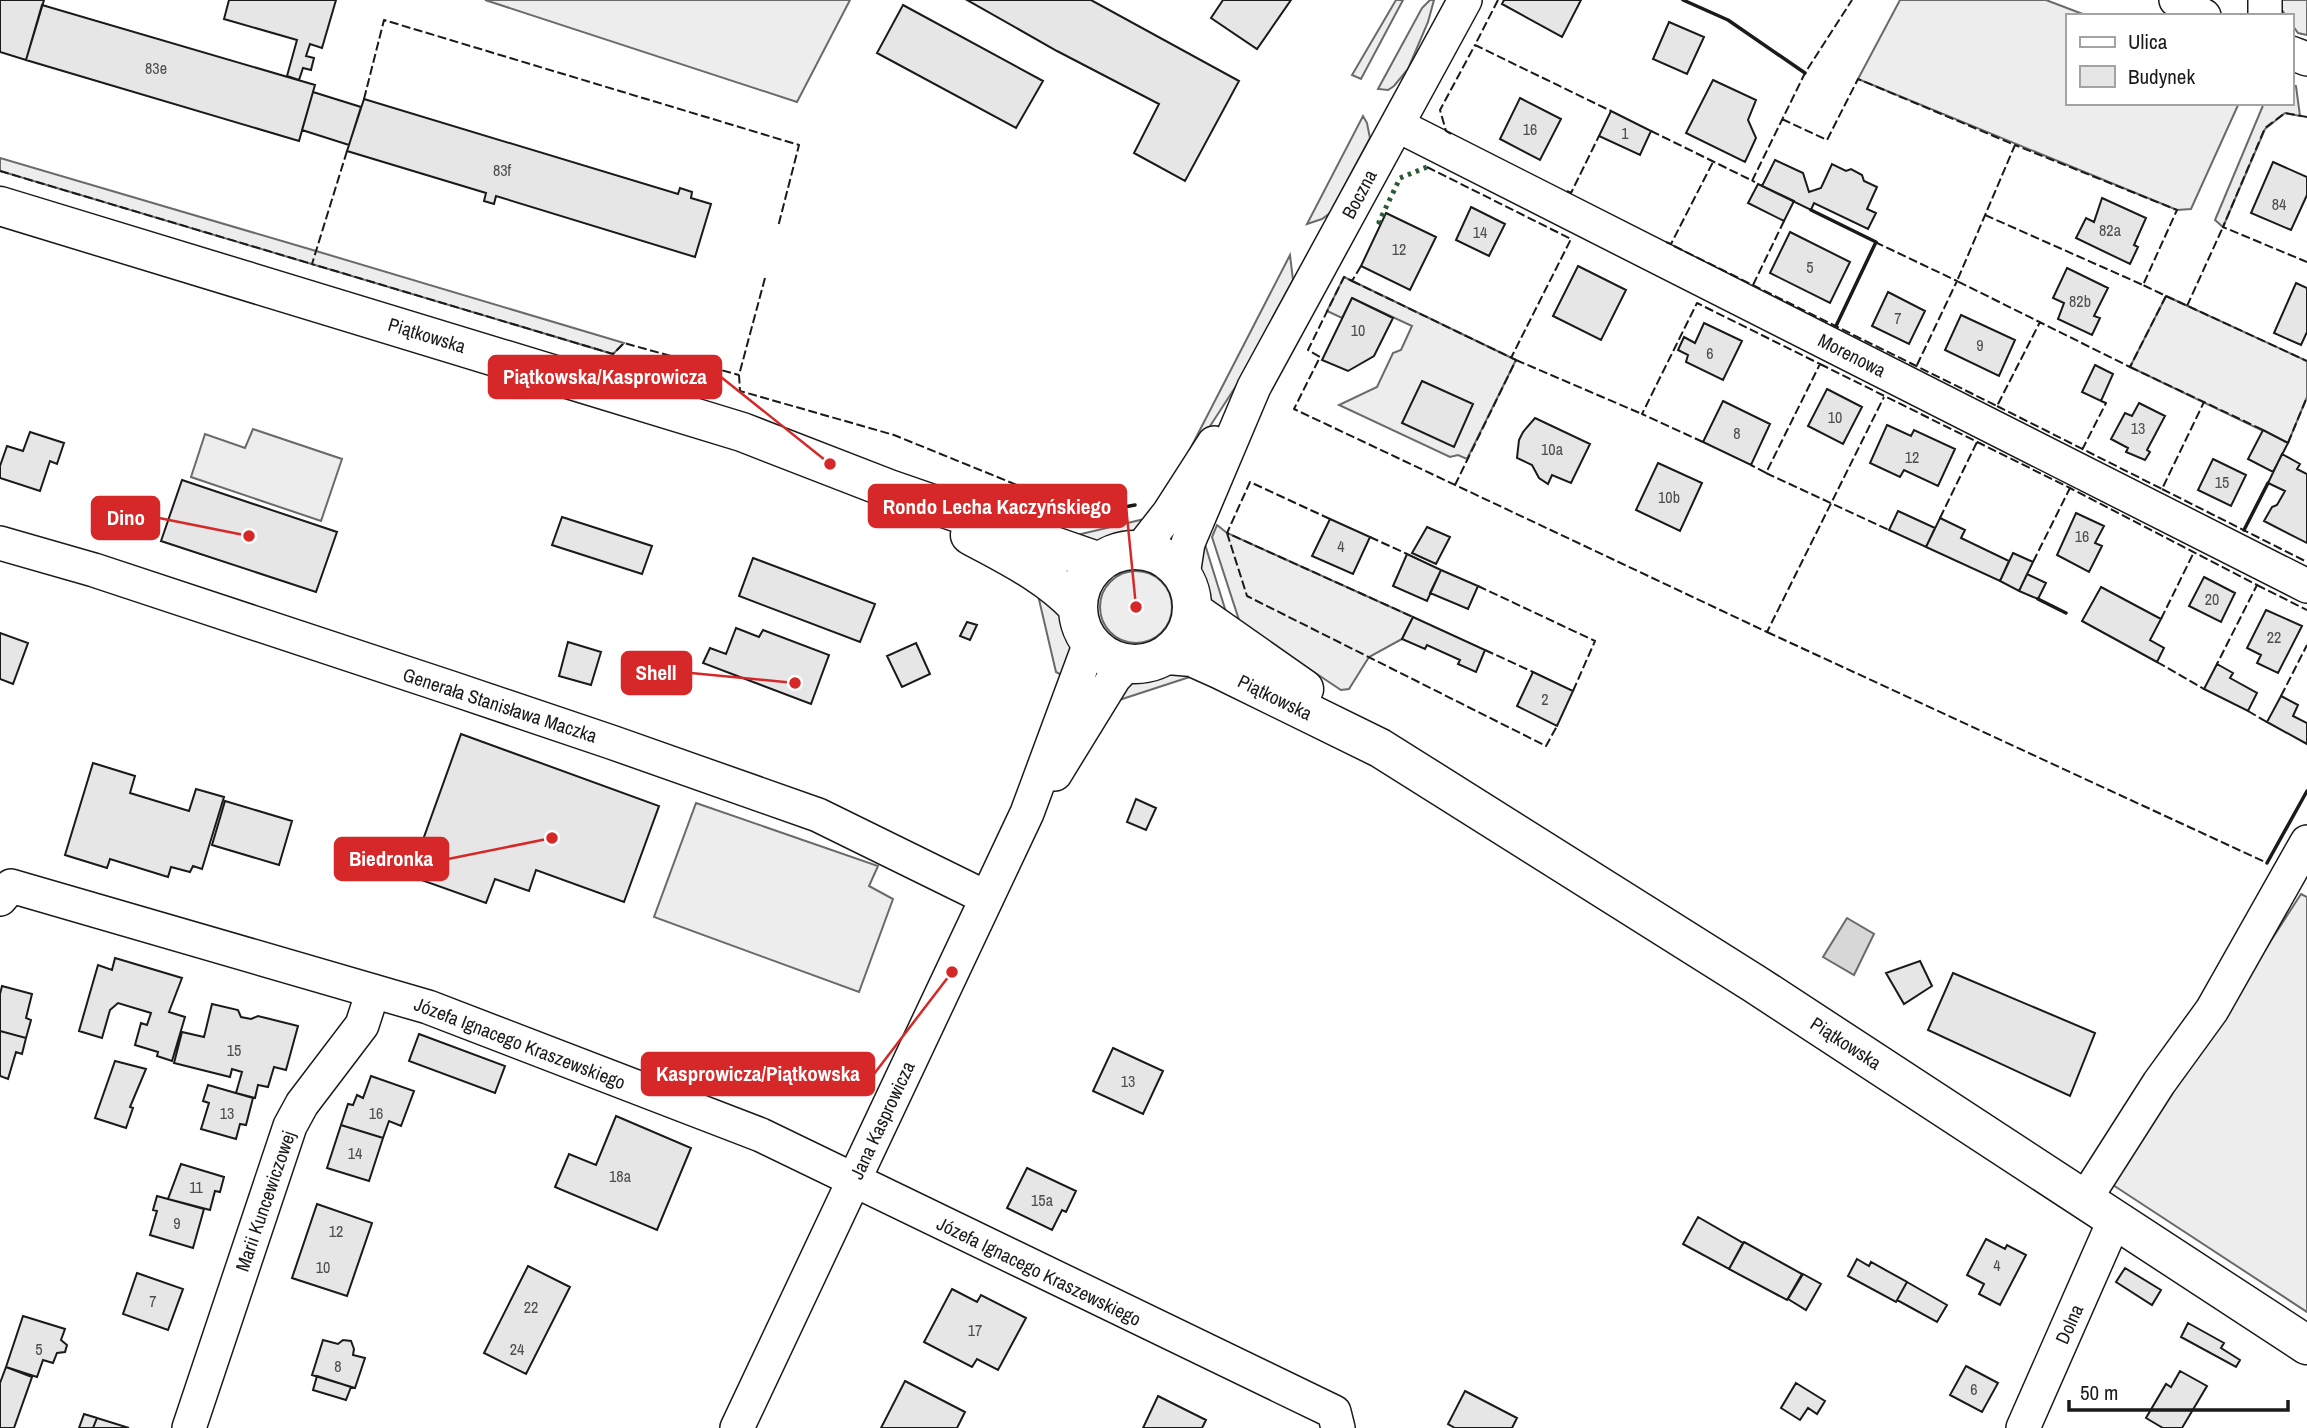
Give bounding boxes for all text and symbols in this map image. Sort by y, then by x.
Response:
legend [2066,14,2293,105]
text: Ulica [2128,27,2168,56]
house number: 83e [145,57,167,79]
text: Budynek [2128,62,2195,91]
house number: 16 [1523,118,1537,140]
house number: 1 [1621,122,1629,144]
house number: 83f [493,159,511,181]
street label: Boczna [1335,165,1383,223]
house number: 84 [2272,193,2286,215]
house number: 82a [2099,219,2122,241]
house number: 14 [1473,221,1487,243]
house number: 12 [1392,238,1406,260]
house number: 5 [1806,256,1814,278]
house number: 82b [2069,290,2091,312]
house number: 7 [1894,307,1902,329]
street label: Piątkowska [385,311,469,359]
house number: 10 [1351,319,1365,341]
street label: Morenowa [1814,327,1891,383]
house number: 9 [1976,334,1984,356]
house number: 6 [1706,342,1714,364]
callout: Piątkowska/Kasprowicza [489,356,721,398]
text: Piątkowska/Kasprowicza [503,362,707,391]
house number: 10 [1828,406,1842,428]
house number: 13 [2131,417,2145,439]
house number: 8 [1733,422,1741,444]
house number: 10a [1541,438,1564,460]
house number: 12 [1905,446,1919,468]
house number: 15 [2215,471,2229,493]
callout: Rondo Lecha Kaczyńskiego [869,485,1126,527]
house number: 10b [1658,486,1680,508]
text: Rondo Lecha Kaczyńskiego [883,492,1111,521]
callout: Dino [92,497,159,539]
text: Dino [107,503,145,532]
house number: 16 [2075,525,2089,547]
house number: 4 [1337,535,1345,557]
house number: 20 [2205,588,2219,610]
house number: 22 [2267,626,2281,648]
callout: Shell [622,652,691,694]
text: Shell [635,658,677,687]
street label: Generała Stanisława Maczka [400,661,601,749]
street label: Piątkowska [1233,668,1317,726]
house number: 2 [1541,688,1549,710]
callout: Biedronka [335,838,448,880]
text: Biedronka [349,844,434,873]
street label: Józefa Ignacego Kraszewskiego [411,991,629,1095]
street label: Piątkowska [1806,1010,1887,1076]
house number: 15 [227,1039,241,1061]
callout: Kasprowicza/Piątkowska [642,1053,874,1095]
street label: Jana Kasprowicza [843,1057,921,1183]
text: Kasprowicza/Piątkowska [656,1059,860,1088]
house number: 13 [1121,1070,1135,1092]
house number: 13 [220,1102,234,1124]
house number: 16 [369,1102,383,1124]
street label: Marii Kuncewiczowej [229,1127,301,1275]
house number: 14 [348,1142,362,1164]
house number: 18a [609,1165,632,1187]
house number: 11 [189,1176,204,1198]
house number: 15a [1031,1189,1054,1211]
street label: Józefa Ignacego Kraszewskiego [932,1210,1146,1332]
house number: 9 [173,1212,181,1234]
house number: 12 [329,1220,343,1242]
house number: 4 [1993,1254,2001,1276]
house number: 10 [316,1256,330,1278]
house number: 7 [149,1290,157,1312]
house number: 22 [524,1296,538,1318]
street label: Dolna [2049,1300,2089,1348]
house number: 17 [968,1319,982,1341]
house number: 5 [35,1338,43,1360]
house number: 24 [510,1338,524,1360]
house number: 8 [334,1355,342,1377]
scale bar [2069,1368,2288,1412]
house number: 6 [1970,1378,1978,1400]
text: 50 m [2080,1378,2118,1407]

